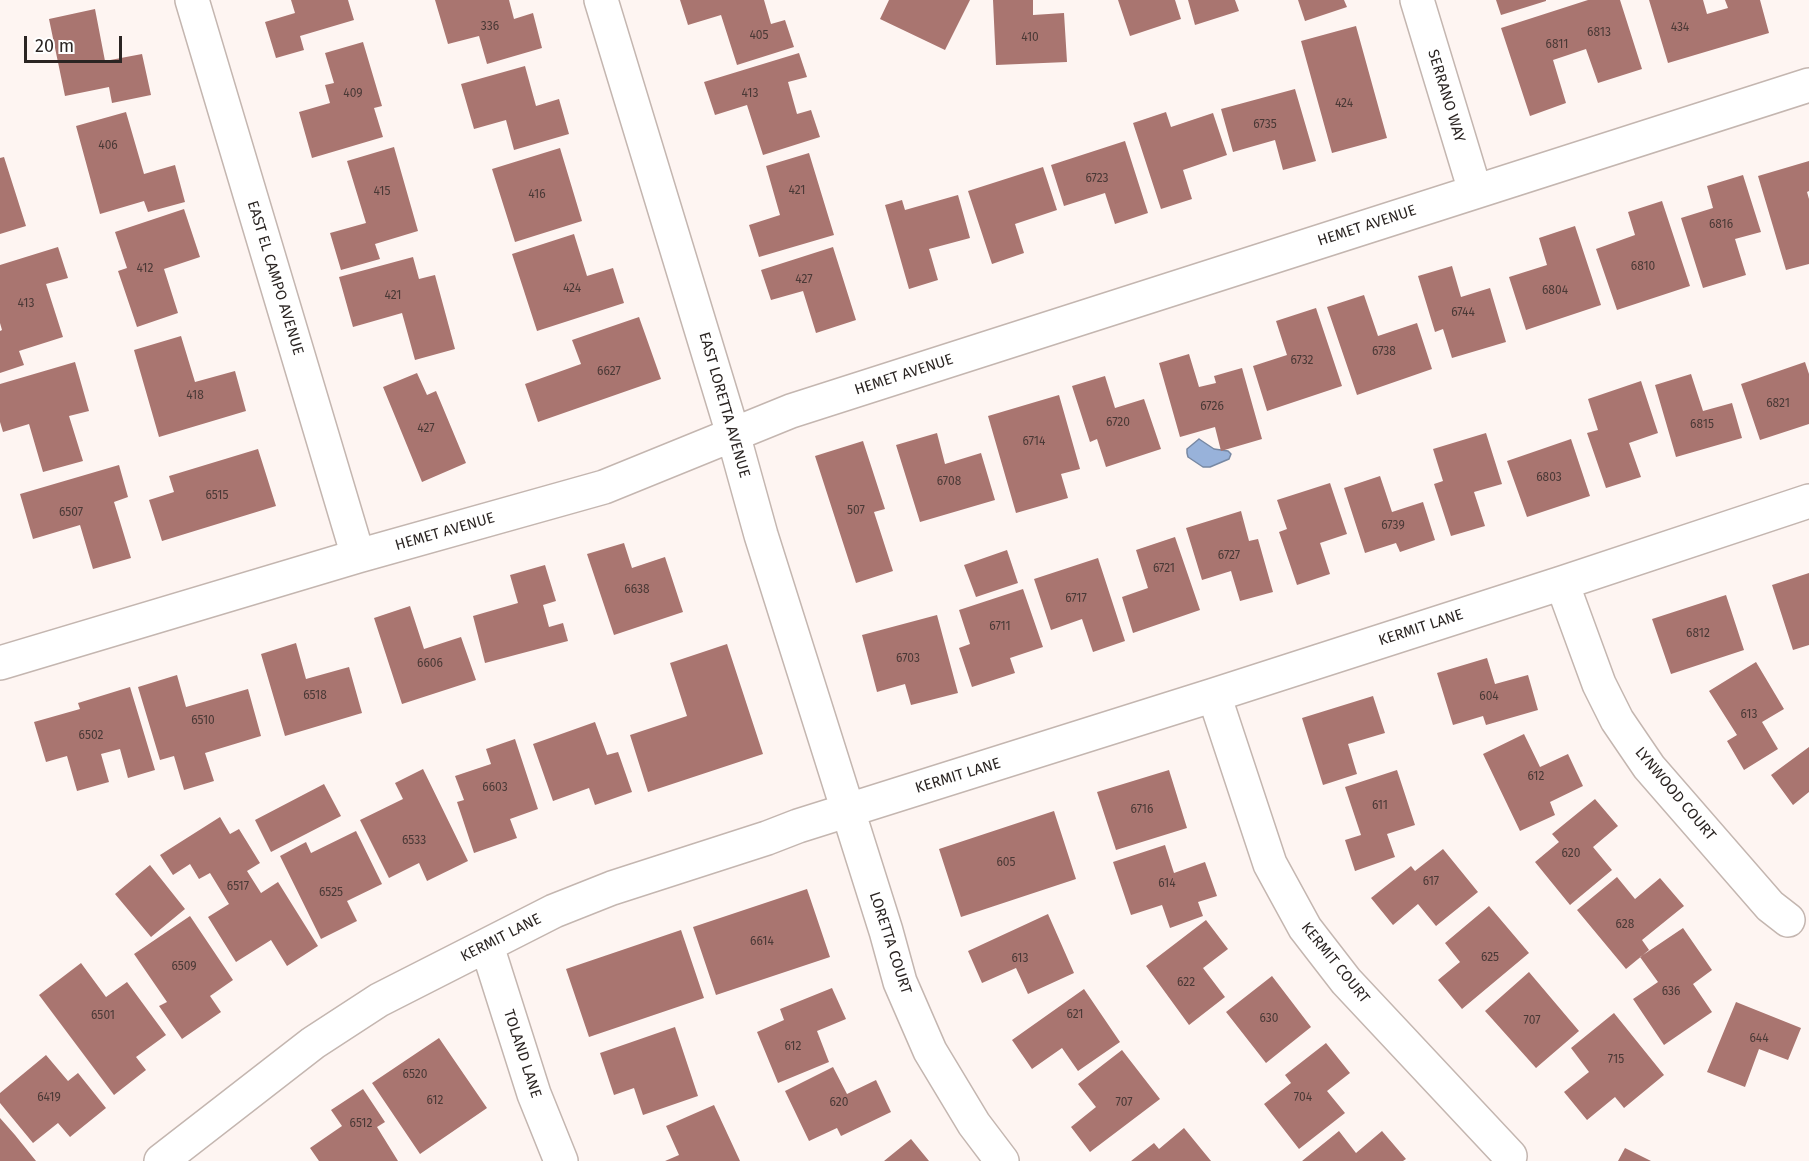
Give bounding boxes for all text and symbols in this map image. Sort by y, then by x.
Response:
house number: 336 [481,20,499,34]
house number: 434 [1671,21,1689,35]
scale bar [27,24,124,62]
house number: 6813 [1587,26,1611,40]
house number: 405 [749,29,769,43]
house number: 410 [1021,31,1039,45]
text: 20 m [35,35,74,57]
house number: 6811 [1546,38,1568,52]
street label: SERRANO WAY [1423,47,1469,145]
house number: 409 [343,87,363,101]
house number: 413 [742,87,758,101]
house number: 424 [1335,97,1353,111]
house number: 6735 [1253,118,1277,132]
house number: 406 [98,139,118,153]
house number: 6723 [1085,172,1109,186]
house number: 421 [789,184,805,198]
house number: 415 [374,185,390,199]
house number: 416 [528,188,546,202]
street label: EAST EL CAMPO AVENUE [243,199,307,357]
street label: HEMET AVENUE [1315,202,1419,250]
house number: 6816 [1709,218,1733,232]
house number: 6810 [1631,260,1655,274]
house number: 412 [137,262,153,276]
house number: 427 [795,273,813,287]
house number: 424 [563,282,581,296]
house number: 6804 [1542,284,1568,298]
house number: 421 [385,289,401,303]
house number: 413 [18,297,34,311]
house number: 6744 [1451,306,1475,320]
street label: EAST LORETTA AVENUE [695,330,753,480]
house number: 6738 [1372,345,1396,359]
street label: HEMET AVENUE [852,351,956,399]
house number: 6732 [1290,354,1314,368]
house number: 6627 [597,365,621,379]
house number: 418 [186,389,204,403]
house number: 6821 [1766,397,1790,411]
house number: 6726 [1200,400,1224,414]
house number: 6720 [1106,416,1130,430]
house number: 6815 [1690,418,1714,432]
house number: 427 [417,422,435,436]
house number: 6714 [1023,435,1045,449]
house number: 6803 [1536,471,1562,485]
house number: 6708 [937,475,961,489]
house number: 6515 [206,489,228,503]
house number: 507 [847,504,865,518]
house number: 6507 [59,506,83,520]
street label: HEMET AVENUE [393,509,497,555]
house number: 6739 [1381,519,1405,533]
house number: 6727 [1218,549,1240,563]
house number: 6721 [1153,562,1175,576]
house number: 6638 [624,583,650,597]
house number: 6717 [1065,592,1087,606]
street label: KERMIT LANE [1376,606,1466,650]
house number: 6711 [989,620,1011,634]
house number: 6812 [1686,627,1710,641]
house number: 6703 [896,652,920,666]
house number: 6606 [417,657,443,671]
house number: 6518 [303,689,327,703]
house number: 604 [1479,690,1499,704]
house number: 613 [1741,708,1757,722]
house number: 6510 [191,714,215,728]
house number: 6502 [79,729,103,743]
street label: LYNWOOD COURT [1631,744,1719,844]
street label: KERMIT LANE [913,755,1003,797]
house number: 612 [1528,770,1544,784]
house number: 6603 [482,781,508,795]
house number: 611 [1372,799,1388,813]
house number: 6716 [1131,803,1153,817]
house number: 6533 [402,834,426,848]
house number: 620 [1562,847,1580,861]
house number: 605 [996,856,1016,870]
house number: 617 [1423,875,1439,889]
house number: 614 [1158,877,1176,891]
house number: 6517 [227,880,249,894]
house number: 6525 [319,886,343,900]
street label: LORETTA COURT [865,890,915,996]
street label: KERMIT LANE [458,910,544,966]
house number: 628 [1616,918,1634,932]
street label: KERMIT COURT [1297,919,1373,1007]
house number: 6614 [750,935,774,949]
house number: 625 [1481,951,1499,965]
house number: 613 [1012,952,1028,966]
house number: 6509 [171,960,197,974]
house number: 622 [1177,976,1195,990]
house number: 636 [1662,985,1680,999]
street label: TOLAND LANE [499,1008,545,1100]
house number: 621 [1066,1008,1084,1022]
house number: 6501 [91,1009,115,1023]
house number: 630 [1260,1012,1278,1026]
house number: 707 [1524,1014,1540,1028]
house number: 644 [1749,1032,1769,1046]
house number: 612 [785,1040,801,1054]
house number: 715 [1608,1053,1624,1067]
house number: 6520 [403,1068,427,1082]
house number: 6419 [37,1091,61,1105]
house number: 704 [1294,1091,1312,1105]
house number: 612 [427,1094,443,1108]
house number: 620 [830,1096,848,1110]
house number: 707 [1116,1096,1132,1110]
house number: 6512 [350,1117,372,1131]

